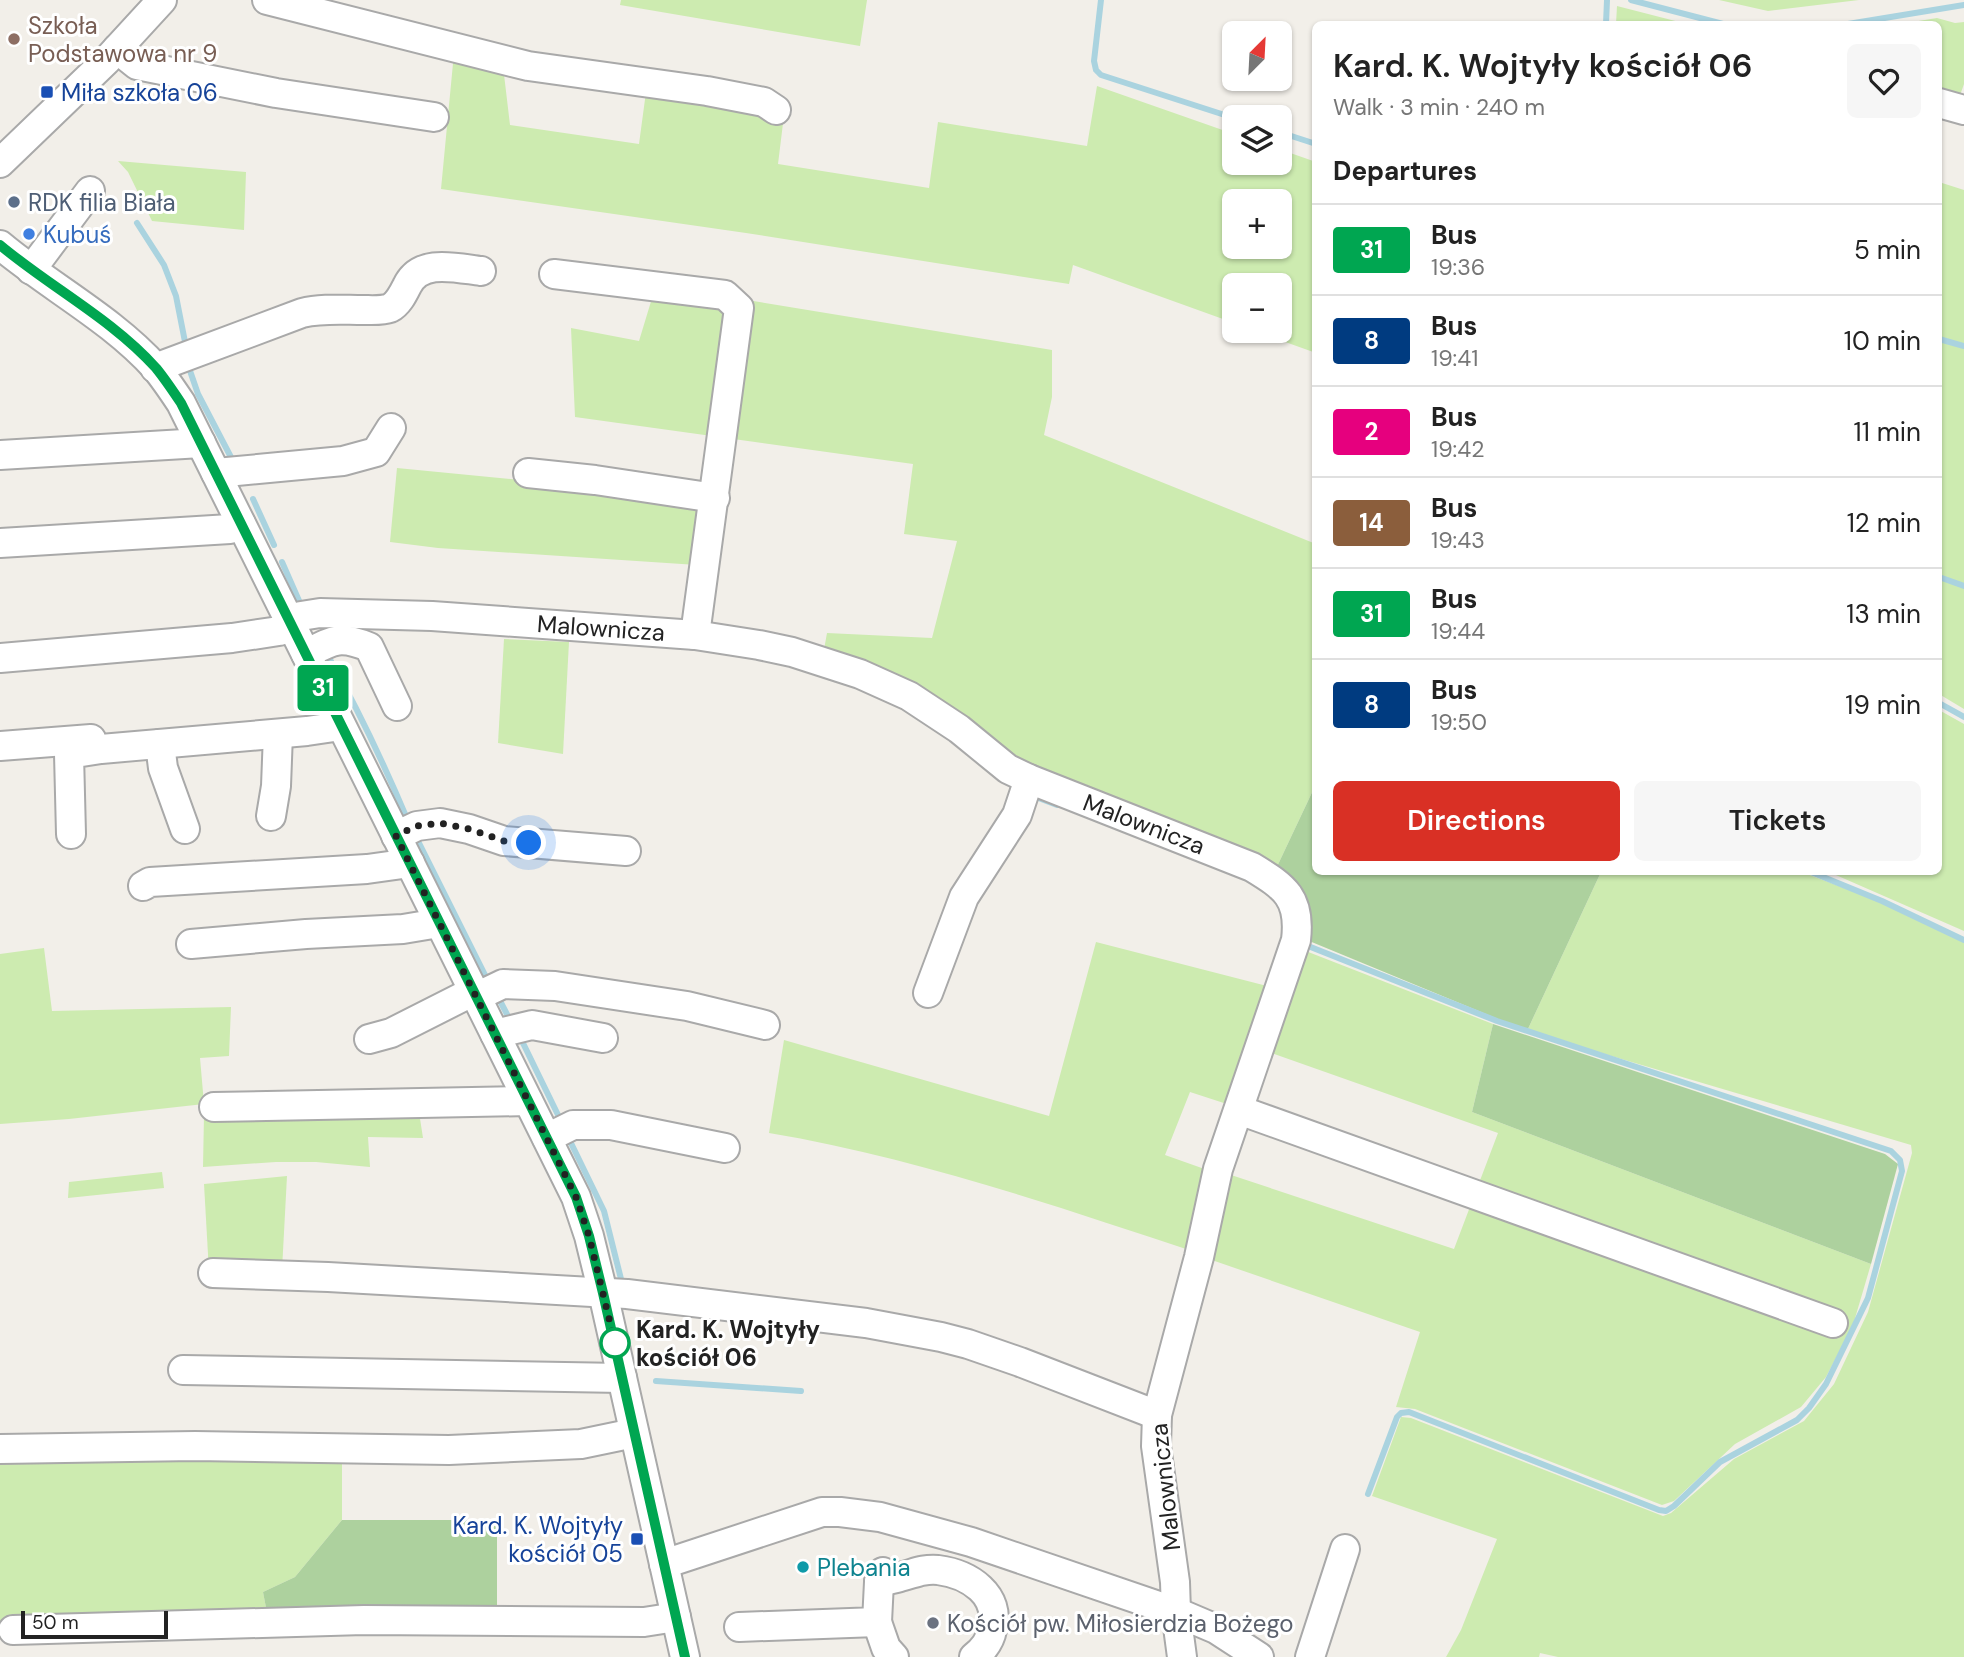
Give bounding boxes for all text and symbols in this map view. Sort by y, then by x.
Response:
place label: Szkoła Podstawowa nr 9 [28,10,217,69]
north arrow [1222,21,1292,91]
map controls [1222,21,1292,343]
marker: Szkoła Podstawowa nr 9 [6,31,22,47]
text: Kard. K. Wojtyły kościół 06 [1333,44,1753,87]
button: heart [1847,44,1921,118]
place label: Miła szkoła 06 [61,77,218,108]
marker: Miła szkoła 06 [39,84,55,100]
text: Walk · 3 min · 240 m [1333,92,1545,122]
button: layers [1222,105,1292,175]
text: Departures [1333,154,1477,188]
place label: RDK filia Biała [28,187,176,218]
button: + [1222,189,1292,259]
marker: RDK filia Biała [6,194,22,210]
text: Bus [1431,218,1477,252]
place label: Kubuś [43,219,111,250]
marker: Kubuś [21,226,37,242]
text: 5 min [1854,233,1921,267]
text: 31 [1360,234,1383,265]
text: 19:36 [1431,252,1485,282]
button: − [1222,273,1292,343]
text: Bus [1431,309,1477,343]
text: 10 min [1844,324,1921,358]
text: 8 [1364,325,1379,356]
text: 19:41 [1431,343,1478,373]
text: Bus [1431,400,1477,434]
text: 11 min [1854,415,1921,449]
text: 2 [1365,416,1378,447]
text: 19:42 [1431,434,1484,464]
text: Bus [1431,491,1477,525]
text: 12 min [1847,506,1921,540]
text: 14 [1359,507,1384,538]
text: 19:43 [1431,525,1485,555]
text: Bus [1431,582,1477,616]
text: 13 min [1846,597,1921,631]
text: 31 [1360,598,1383,629]
street label: Malownicza [536,608,666,648]
text: 19:44 [1431,616,1485,646]
line badge: 31 [292,665,354,711]
text: 31 [311,672,335,703]
text: Bus [1431,673,1477,707]
text: 19 min [1845,688,1921,722]
text: 8 [1364,689,1379,720]
text: 19:50 [1431,707,1487,737]
button: Directions [1333,781,1620,861]
button: Tickets [1634,781,1921,861]
street label: Malownicza [1079,787,1209,861]
your location [511,825,546,860]
place label: Kard. K. Wojtyły kościół 06 [636,1314,821,1373]
marker: Kard. K. Wojtyły kościół 06 [600,1328,630,1358]
street label: Malownicza [1143,1422,1187,1552]
place label: Kard. K. Wojtyły kościół 05 [453,1510,623,1569]
marker: Kard. K. Wojtyły kościół 05 [629,1531,645,1547]
place label: Plebania [817,1552,911,1583]
marker: Plebania [795,1559,811,1575]
scale bar [21,1608,168,1640]
place label: Kościół pw. Miłosierdzia Bożego [947,1608,1294,1639]
text: 50 m [32,1610,79,1635]
marker: Kościół pw. Miłosierdzia Bożego [925,1615,941,1631]

